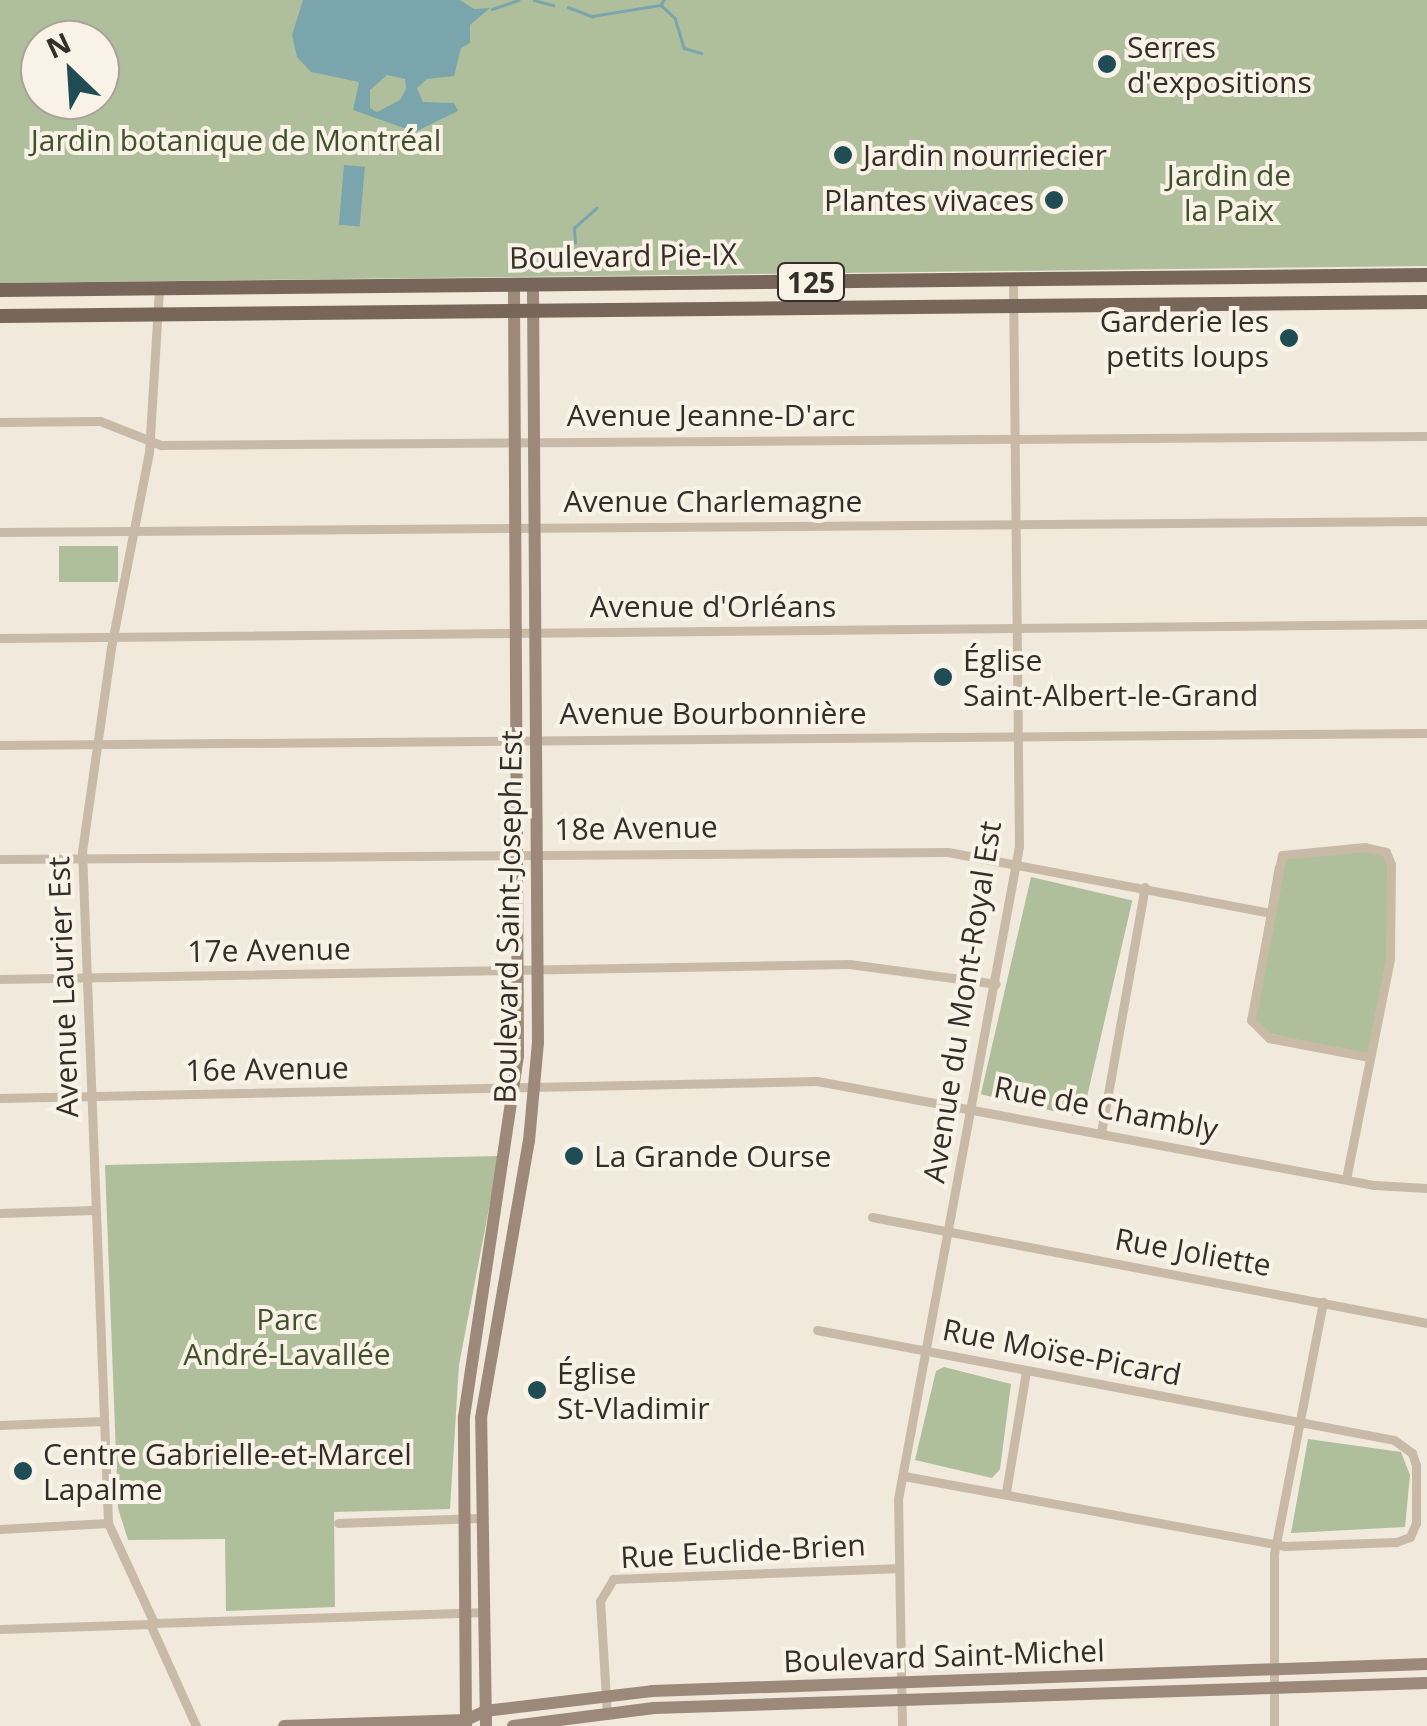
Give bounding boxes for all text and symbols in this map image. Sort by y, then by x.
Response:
north arrow [20,20,120,120]
text: N [40,23,77,67]
place label: Serres d'expositions [1127,29,1312,100]
marker: Serres d'expositions [1096,53,1118,75]
park label: Jardin botanique de Montréal [31,122,441,158]
place label: Jardin nourriecier [863,137,1107,173]
marker: Jardin nourriecier [832,144,854,166]
park label: Jardin de la Paix [1167,157,1291,228]
place label: Plantes vivaces [824,182,1034,218]
marker: Plantes vivaces [1043,189,1065,211]
street label: Boulevard Pie-IX [509,236,737,276]
road number: 125 [776,259,846,305]
place label: Garderie les petits loups [1100,303,1269,374]
marker: Garderie les petits loups [1278,327,1300,349]
street label: Avenue Jeanne-D'arc [567,397,855,433]
street label: Avenue Charlemagne [564,483,862,519]
street label: Avenue d'Orléans [590,588,836,624]
place label: Église Saint-Albert-le-Grand [963,642,1258,712]
marker: Église Saint-Albert-le-Grand [932,666,954,688]
street label: Avenue Bourbonnière [559,695,867,731]
street label: Boulevard Saint-Joseph Est [487,730,529,1104]
street label: 18e Avenue [554,809,718,847]
street label: Avenue du Mont-Royal Est [916,819,1008,1185]
street label: Avenue Laurier Est [40,856,86,1118]
street label: 17e Avenue [187,931,351,969]
street label: 16e Avenue [185,1050,349,1088]
street label: Rue de Chambly [991,1069,1221,1147]
place label: La Grande Ourse [594,1138,831,1174]
marker: La Grande Ourse [563,1145,585,1167]
street label: Rue Joliette [1112,1221,1274,1283]
park label: Parc André-Lavallée [183,1301,391,1372]
street label: Rue Moïse-Picard [940,1311,1184,1393]
place label: Église St-Vladimir [557,1355,709,1426]
marker: Église St-Vladimir [526,1379,548,1401]
place label: Centre Gabrielle-et-Marcel Lapalme [43,1436,412,1506]
marker: Centre Gabrielle-et-Marcel Lapalme [12,1460,34,1482]
street label: Rue Euclide-Brien [620,1527,866,1575]
street label: Boulevard Saint-Michel [783,1632,1105,1680]

